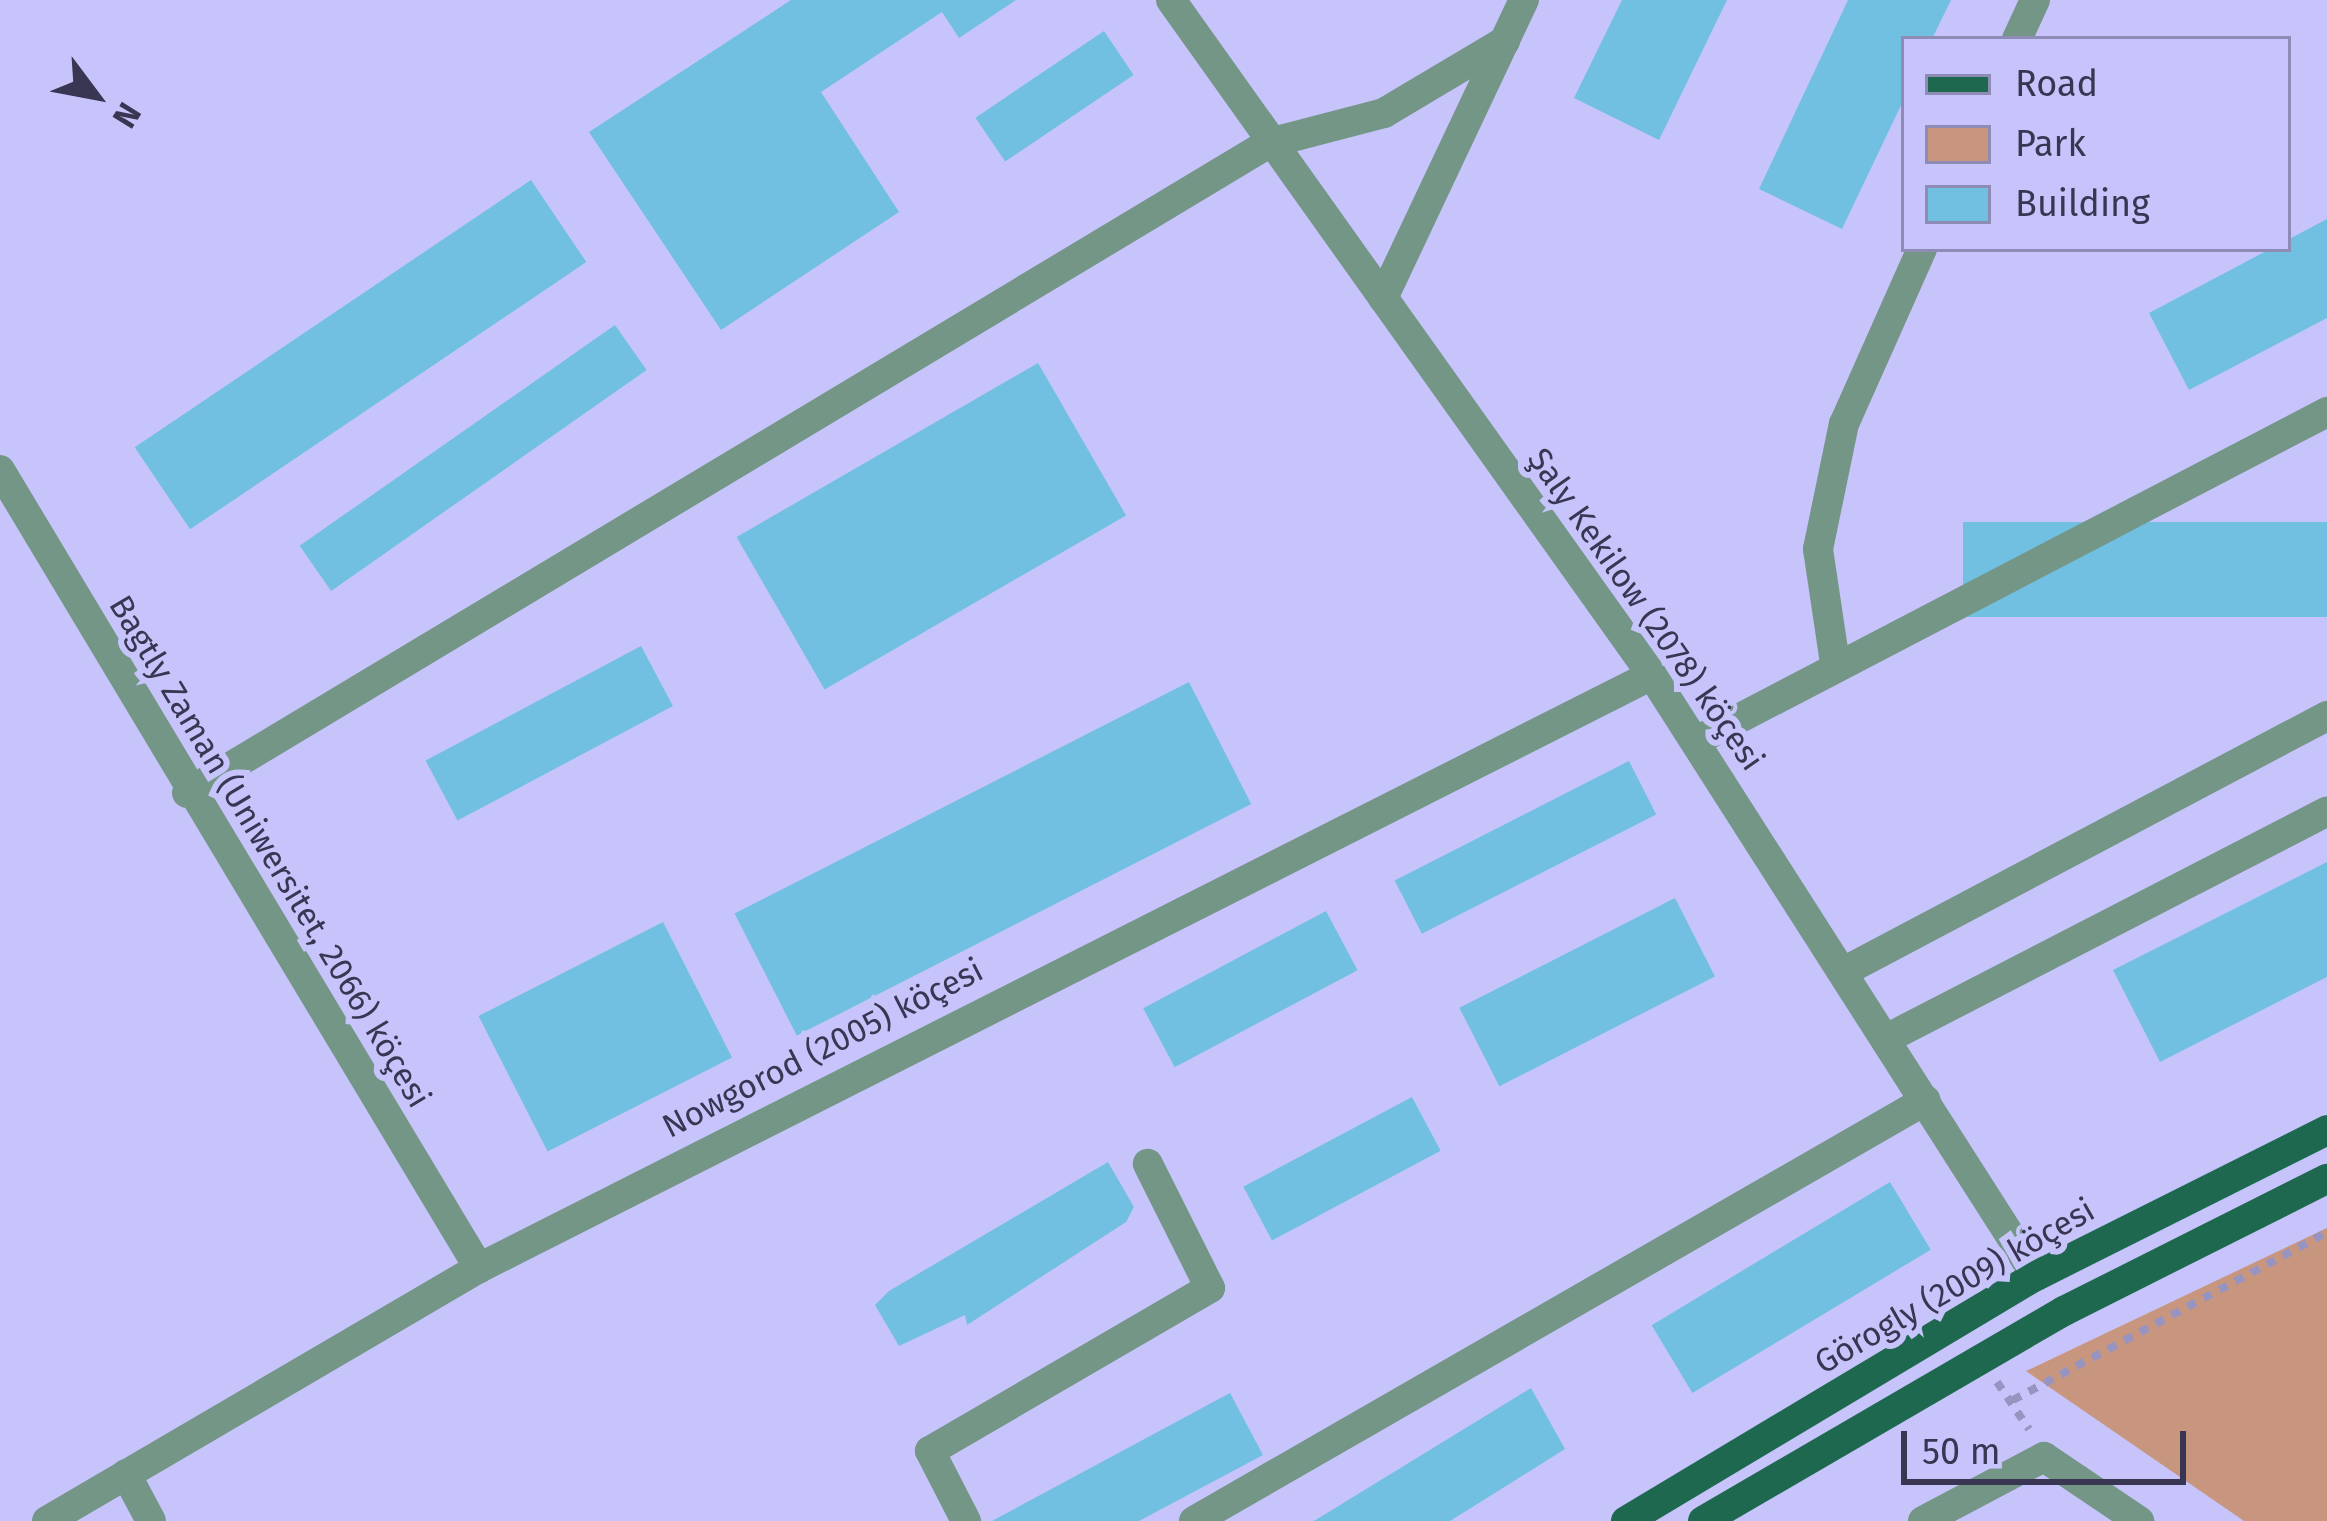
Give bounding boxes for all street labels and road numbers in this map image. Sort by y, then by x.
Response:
street label: Şaly Kekilow (2078) köçesi [1519,441,1771,779]
street label: Bagtly Zaman (Uniwersitet, 2066) köçesi [100,589,438,1115]
street label: Nowgorod (2005) köçesi [656,951,990,1147]
street label: Görogly (2009) köçesi [1808,1191,2102,1383]

